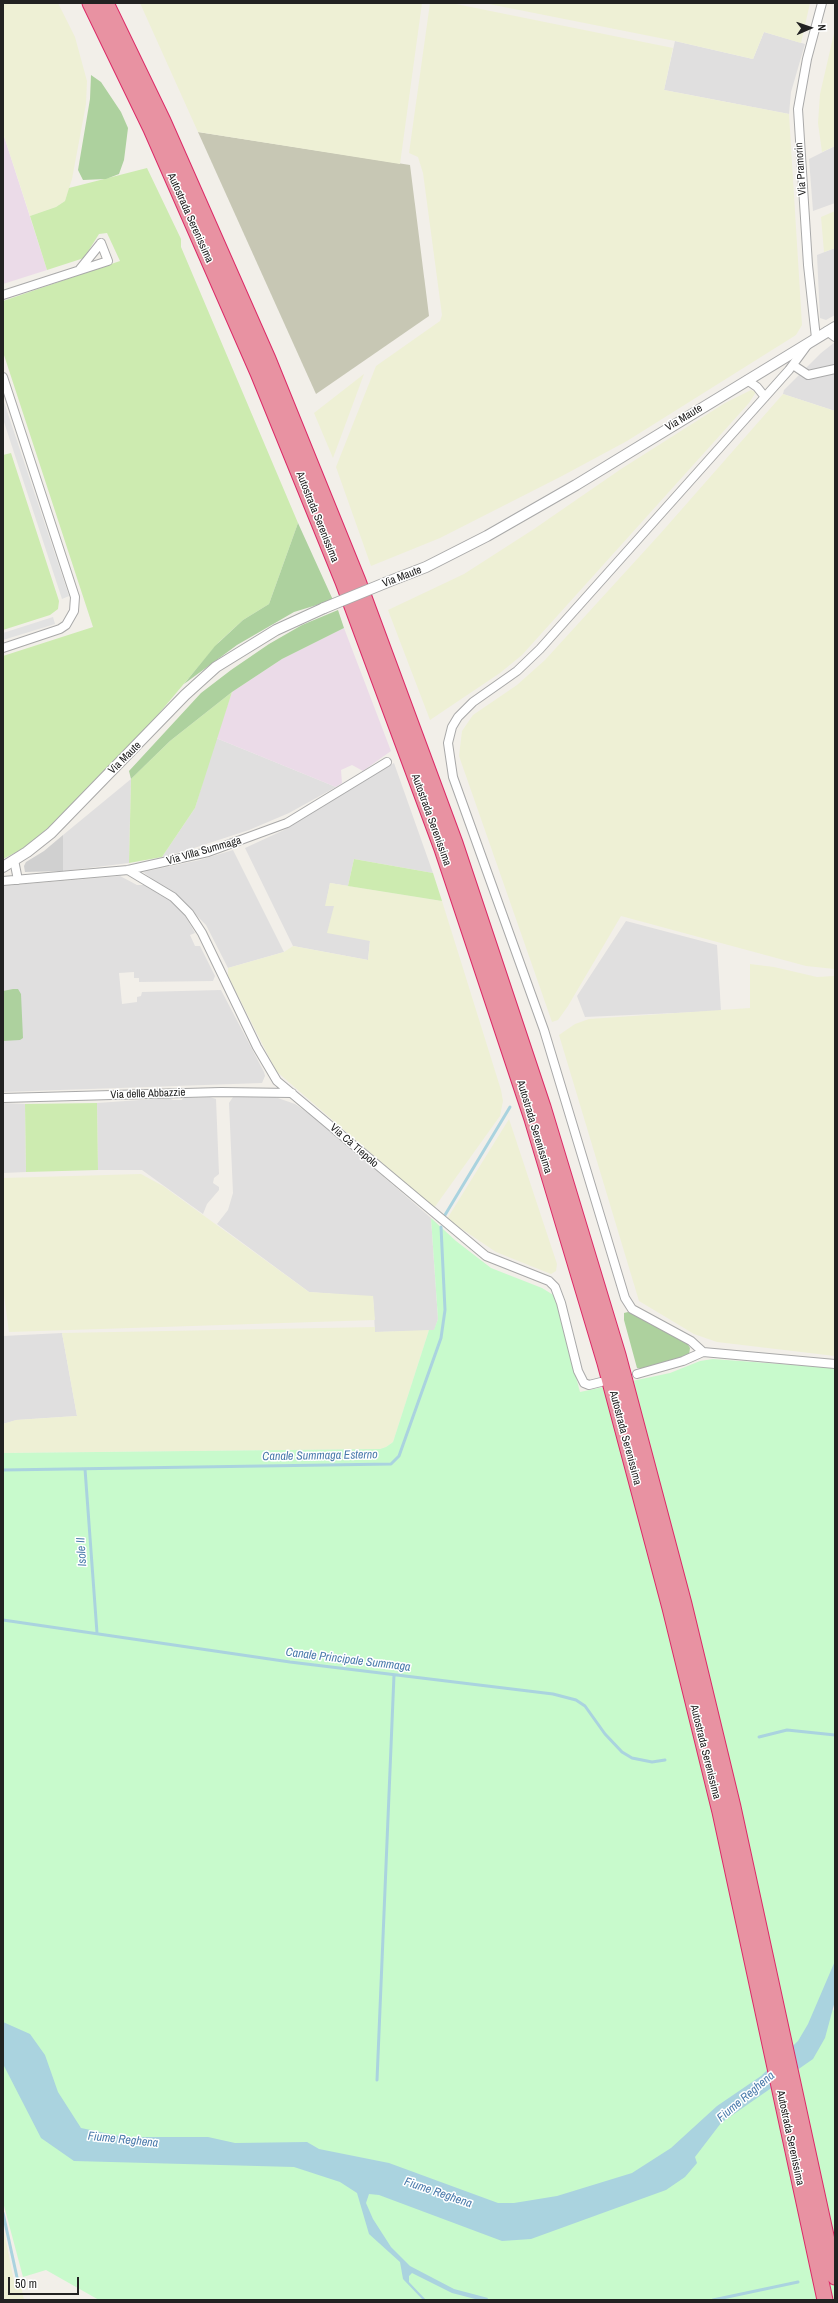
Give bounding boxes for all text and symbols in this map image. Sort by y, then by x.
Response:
north arrow [790,8,830,48]
text: N [815,24,829,31]
street label: Via Pramorin [793,142,809,196]
street label: Autostrada Serenissima [164,171,216,265]
street label: Via Maute [663,402,705,434]
street label: Autostrada Serenissima [293,470,341,564]
street label: Via Maute [381,563,423,591]
street label: Via Maute [106,739,144,777]
street label: Autostrada Serenissima [408,772,454,868]
street label: Via Villa Summaga [165,834,243,868]
street label: Autostrada Serenissima [514,1079,554,1175]
street label: Via delle Abbazzie [110,1086,186,1102]
street label: Via Cà Tiepolo [327,1121,381,1171]
street label: Autostrada Serenissima [606,1390,644,1486]
water label: Canale Summaga Esterno [262,1448,378,1464]
water label: Isole II [74,1537,90,1567]
water label: Canale Principale Summaga [285,1645,411,1675]
street label: Autostrada Serenissima [687,1703,723,1801]
water label: Fiume Reghena [714,2069,778,2125]
street label: Autostrada Serenissima [773,2089,807,2187]
water label: Fiume Reghena [87,2129,159,2151]
water label: Fiume Reghena [402,2175,474,2211]
scale bar [10,2269,81,2295]
text: 50 m [15,2276,37,2292]

